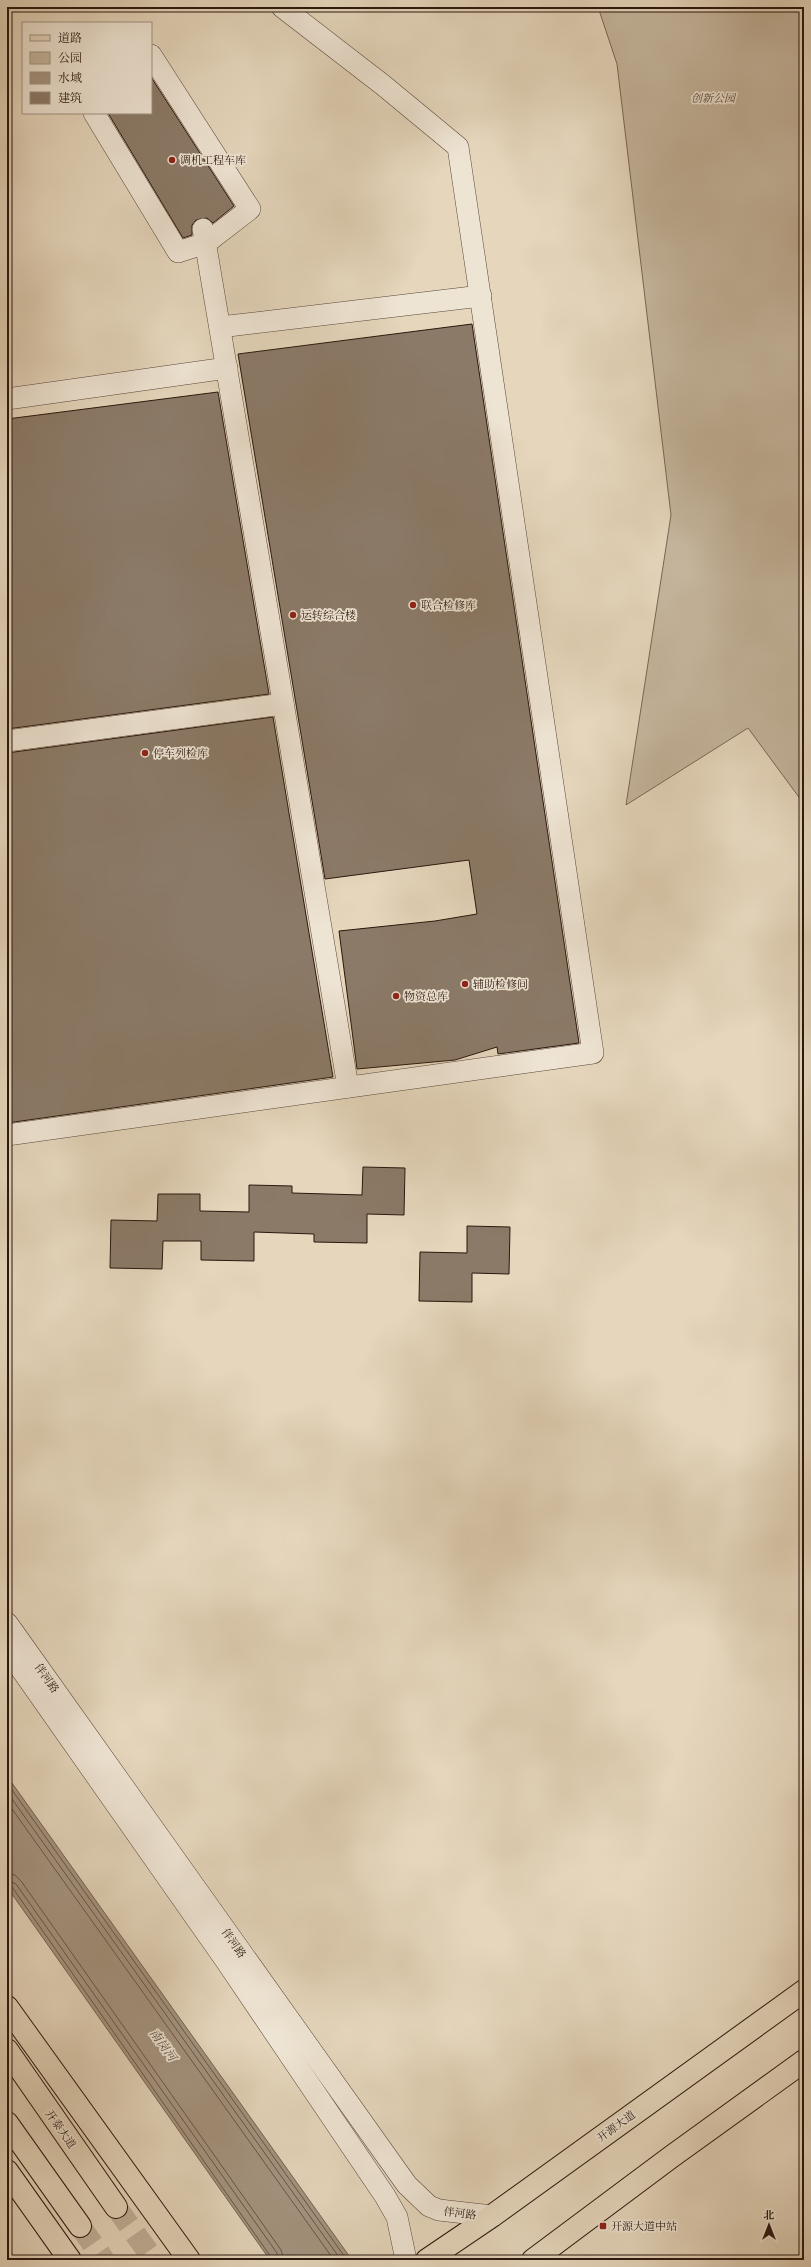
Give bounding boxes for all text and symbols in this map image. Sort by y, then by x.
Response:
legend [22,22,152,114]
text: 道路 [58,30,82,46]
text: 公园 [58,50,82,66]
text: 水域 [58,70,82,86]
text: 建筑 [58,90,82,106]
park label: 创新公园 [691,91,737,106]
place label: 调机工程车库 [180,153,246,168]
marker: 调机工程车库 [167,155,177,165]
place label: 联合检修库 [421,598,476,613]
marker: 联合检修库 [408,600,418,610]
place label: 运转综合楼 [301,608,356,623]
marker: 运转综合楼 [288,610,298,620]
place label: 停车列检库 [153,746,208,761]
marker: 停车列检库 [140,748,150,758]
place label: 辅助检修间 [473,977,528,992]
marker: 辅助检修间 [460,979,470,989]
place label: 物资总库 [404,989,448,1004]
marker: 物资总库 [391,991,401,1001]
street label: 伴河路 [31,1660,62,1696]
street label: 伴河路 [218,1925,249,1961]
water label: 南岗河 [146,2026,181,2066]
street label: 开泰大道 [42,2107,79,2152]
street label: 开源大道 [594,2107,639,2145]
street label: 伴河路 [443,2204,477,2223]
north arrow [749,2205,789,2245]
text: 北 [764,2208,775,2223]
place label: 开源大道中站 [611,2219,677,2234]
marker: 开源大道中站 [598,2221,608,2231]

